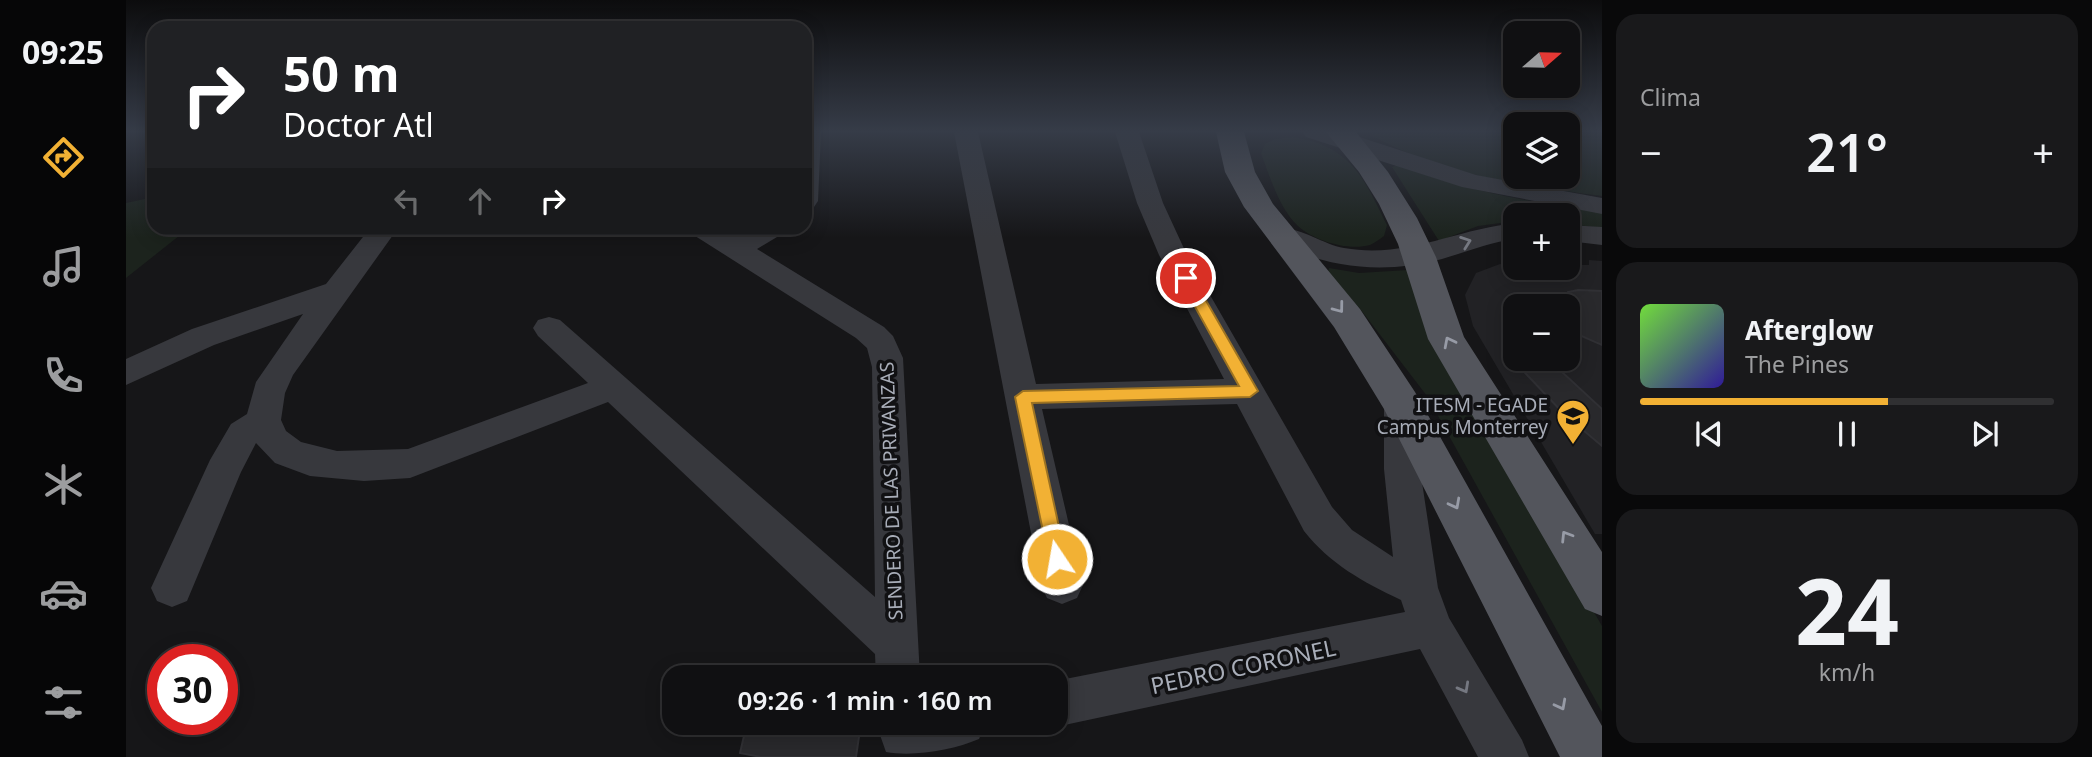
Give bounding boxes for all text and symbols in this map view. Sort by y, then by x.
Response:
north arrow [1503,21,1580,98]
map controls [1503,21,1580,371]
text: 09:25 [22,30,104,73]
text: 50 m [283,40,400,106]
icon: right [168,49,259,140]
text: Clima [1640,81,1701,113]
text: Doctor Atl [283,103,434,146]
button: layers [1503,112,1580,189]
text: 21° [1806,116,1888,187]
text: − [1640,126,1662,178]
text: + [2032,126,2054,178]
icon: directions [39,133,88,182]
icon: left [388,182,426,220]
icon: ahead [461,182,499,220]
icon: right [534,182,572,220]
button: + [1503,203,1580,280]
one-way arrow [1460,236,1472,250]
icon: music [39,242,88,291]
pin [1156,248,1216,308]
icon: arrive [1167,259,1205,297]
button: − [1503,294,1580,371]
one-way arrow [1331,300,1344,313]
text: Afterglow [1745,312,1873,348]
one-way arrow [1443,337,1457,349]
text: The Pines [1745,348,1849,380]
icon: phone [39,351,88,400]
street label: SENDERO DE LAS PRIVANZAS [873,361,909,621]
place label: ITESM - EGADE Campus Monterrey [1377,392,1548,440]
school or university icon: ITESM - EGADE Campus Monterrey [1554,397,1592,446]
icon: previous [1690,415,1728,453]
icon: pause [1828,415,1866,453]
icon: next [1966,415,2004,453]
icon: climate [39,460,88,509]
one-way arrow [1446,497,1460,509]
position arrow [1020,522,1094,596]
one-way arrow [1562,531,1575,544]
text: 24 [1795,548,1899,672]
icon: car [39,569,88,618]
street label: PEDRO CORONEL [1148,631,1338,701]
speed limit sign: 30 [147,644,238,735]
text: km/h [1819,656,1875,688]
icon: filters [39,678,88,727]
one-way arrow [1455,680,1469,693]
text: 09:26 · 1 min · 160 m [738,682,992,718]
one-way arrow [1553,698,1567,710]

